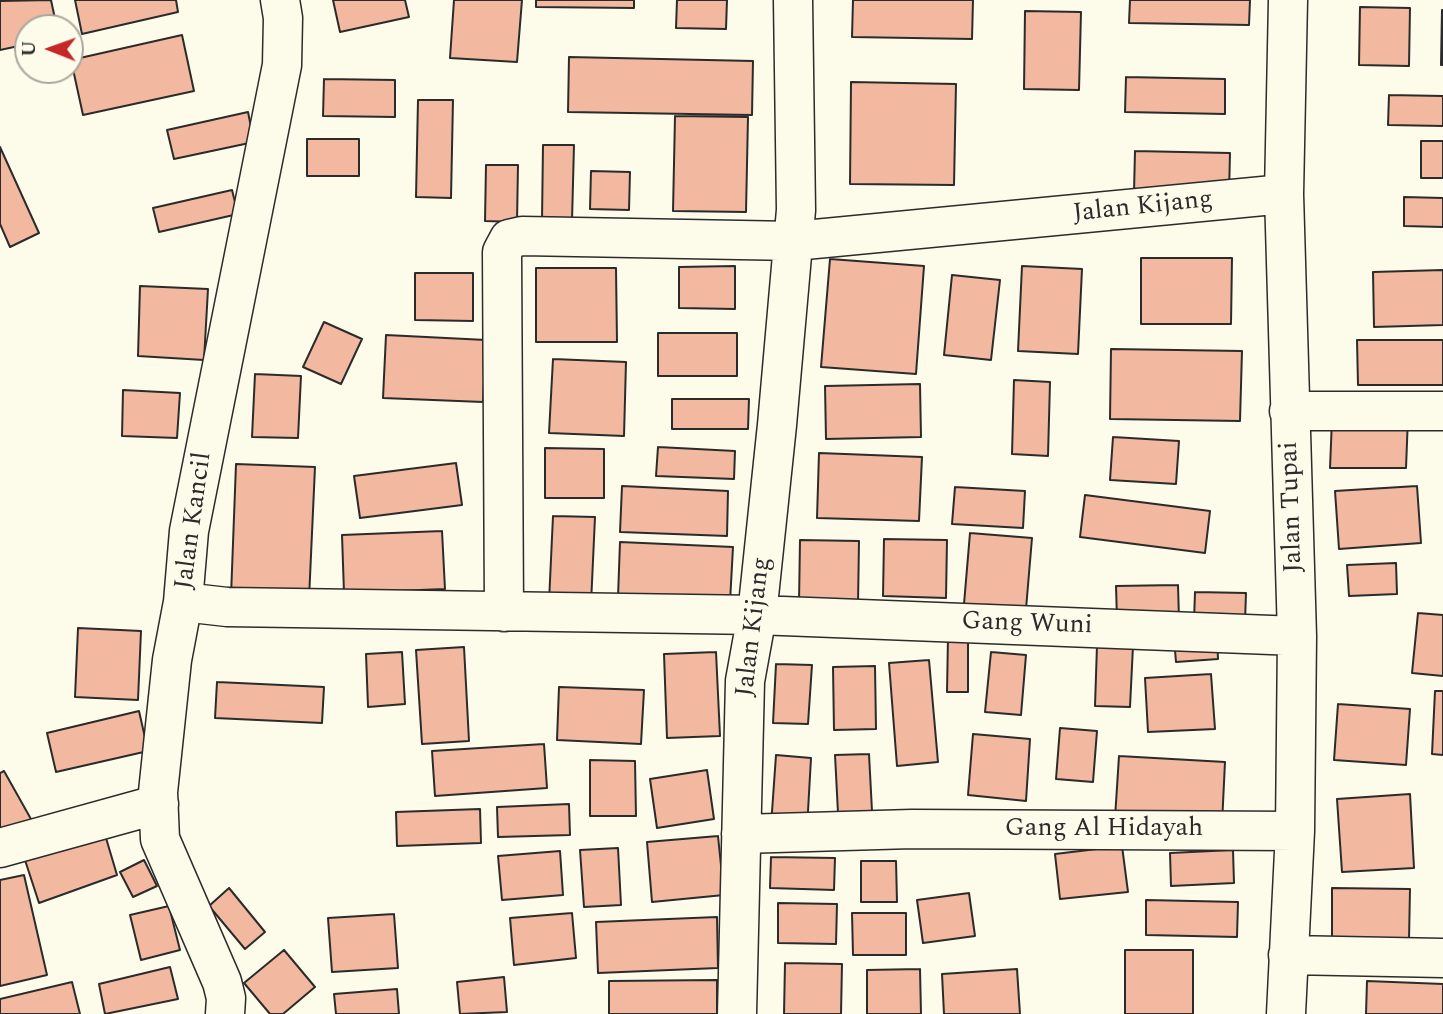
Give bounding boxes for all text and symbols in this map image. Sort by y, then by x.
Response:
north arrow [14,14,84,84]
text: U [15,40,44,57]
street label: Jalan Kijang [1071,185,1215,231]
street label: Jalan Tupai [1275,441,1311,573]
street label: Jalan Kancil [170,450,220,592]
street label: Jalan Kijang [731,555,779,699]
street label: Gang Wuni [961,607,1093,643]
street label: Gang Al Hidayah [1005,814,1203,846]

